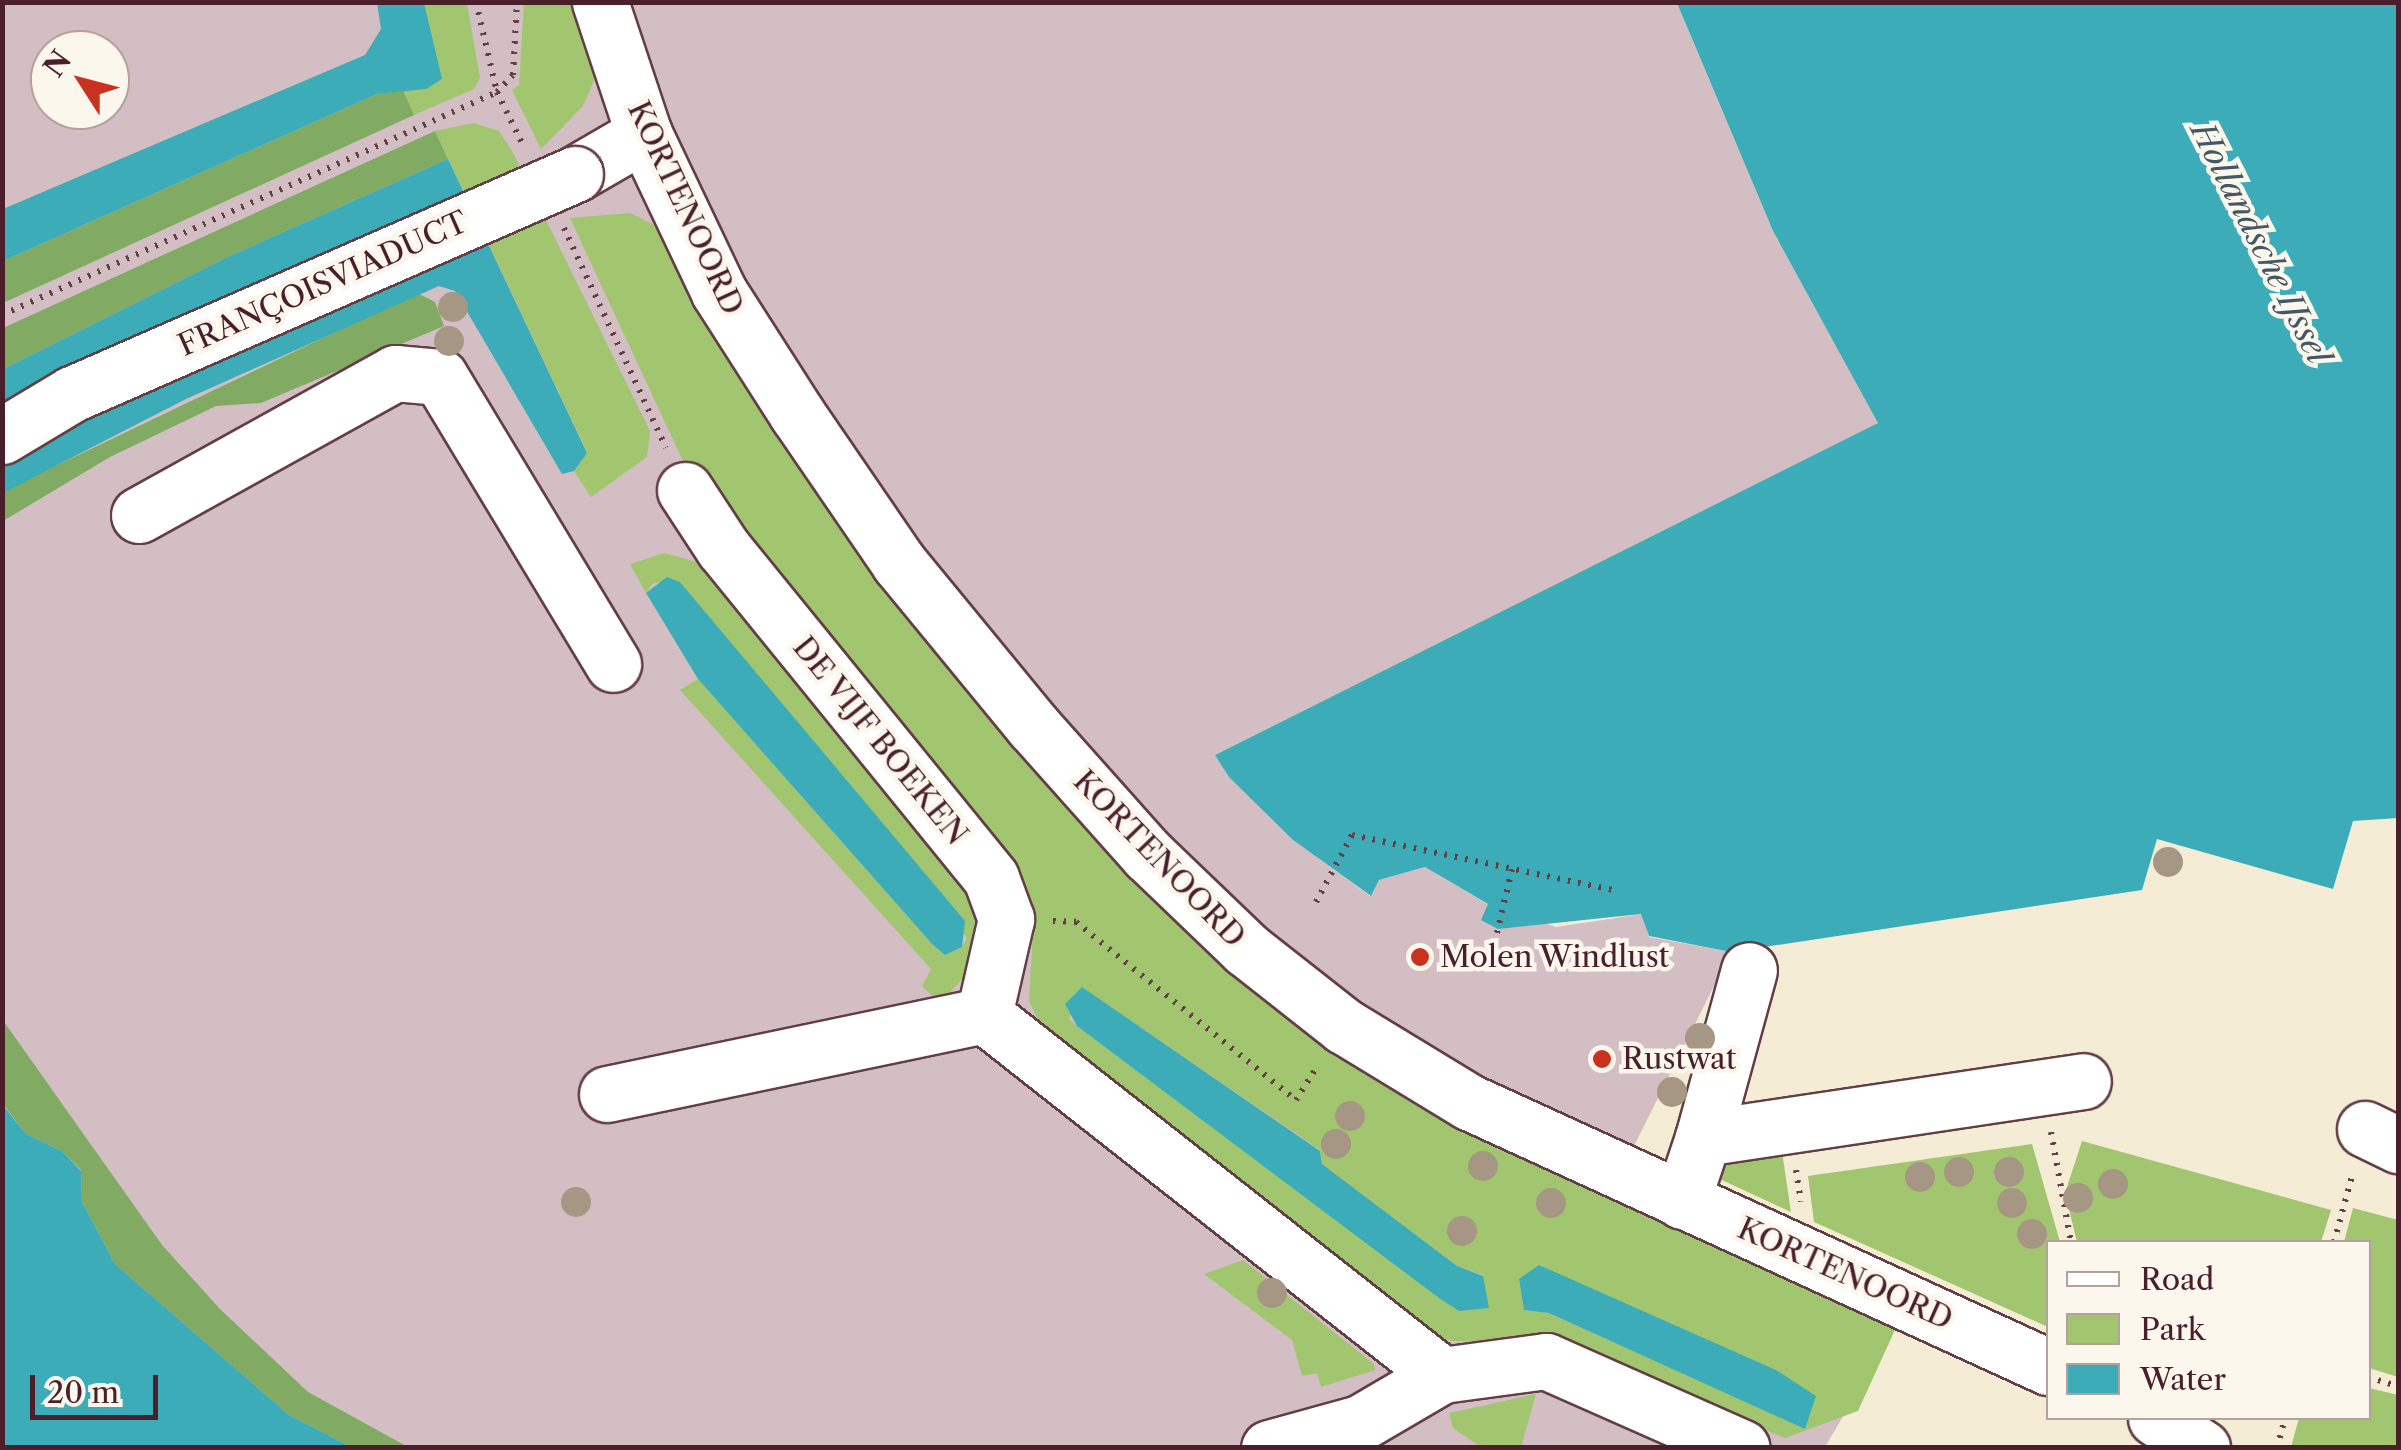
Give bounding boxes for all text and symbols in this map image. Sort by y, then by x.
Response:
north arrow [30,30,130,130]
text: N [36,44,78,83]
street label: KORTENOORD [620,96,750,320]
water label: Hollandsche IJssel [2182,115,2338,371]
street label: FRANÇOISVIADUCT [173,204,473,364]
street label: DE VIJF BOEKEN [785,629,975,853]
street label: KORTENOORD [1066,763,1252,955]
place label: Molen Windlust [1440,939,1670,975]
marker: Molen Windlust [1409,946,1431,968]
place label: Rustwat [1622,1041,1736,1077]
marker: Rustwat [1591,1048,1613,1070]
street label: KORTENOORD [1732,1211,1958,1337]
legend [2046,1240,2371,1420]
text: Road [2140,1261,2214,1298]
text: Park [2140,1311,2205,1348]
scale bar [35,1355,162,1417]
text: Water [2140,1361,2226,1398]
text: 20 m [47,1374,119,1411]

